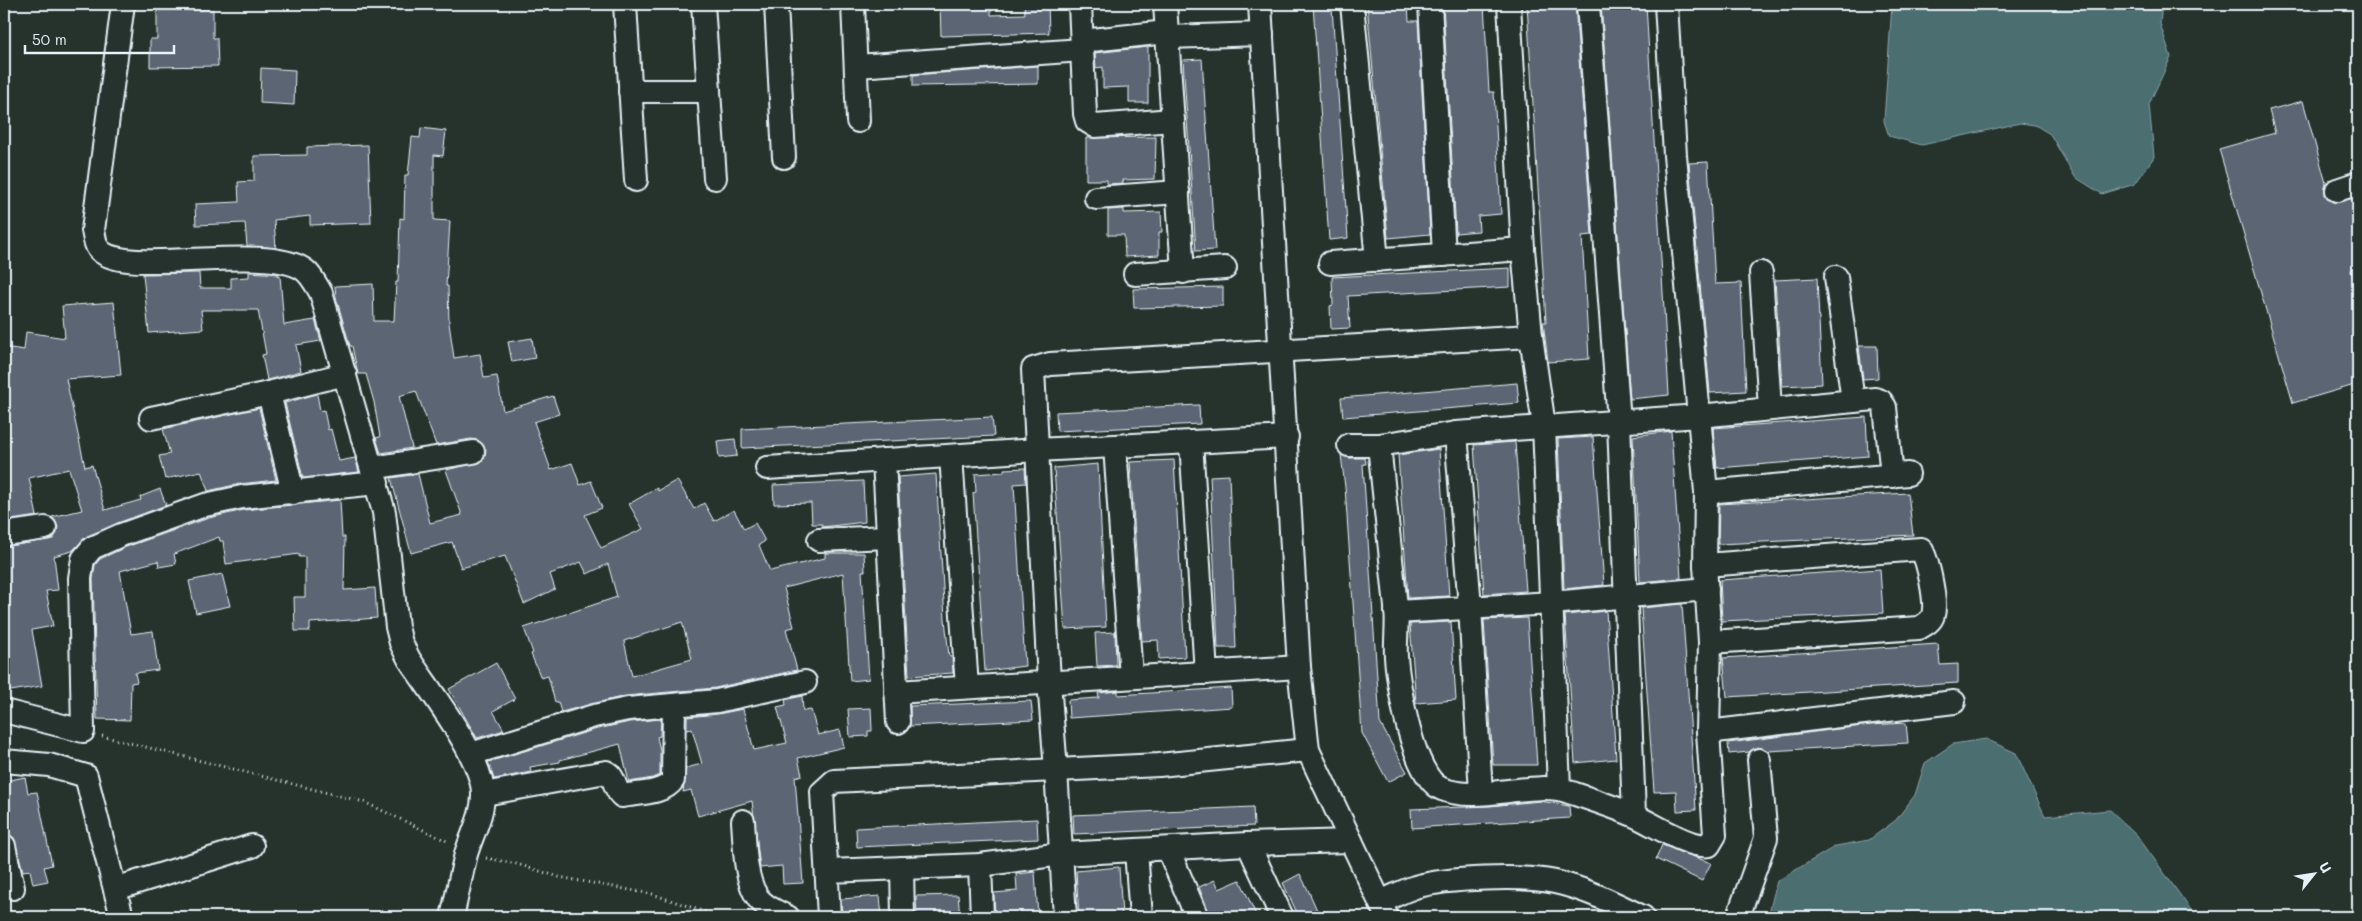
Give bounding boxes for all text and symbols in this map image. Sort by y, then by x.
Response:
scale bar [25,22,174,54]
text: 50 m [32,29,67,49]
north arrow [2290,848,2340,898]
text: U [2315,858,2336,876]

